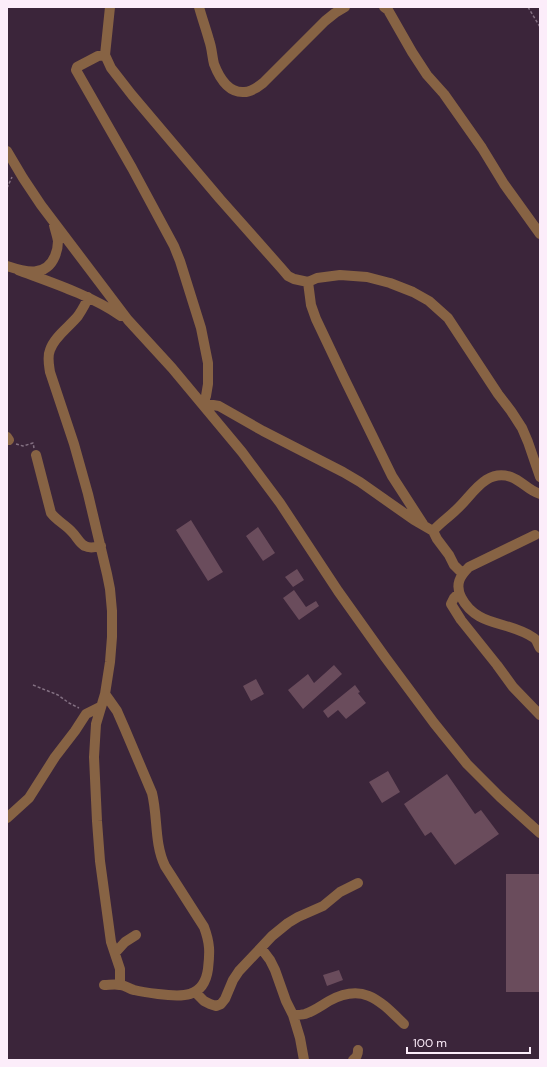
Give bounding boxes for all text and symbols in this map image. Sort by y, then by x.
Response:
scale bar [407,1029,530,1055]
text: 100 m [413,1035,447,1051]

